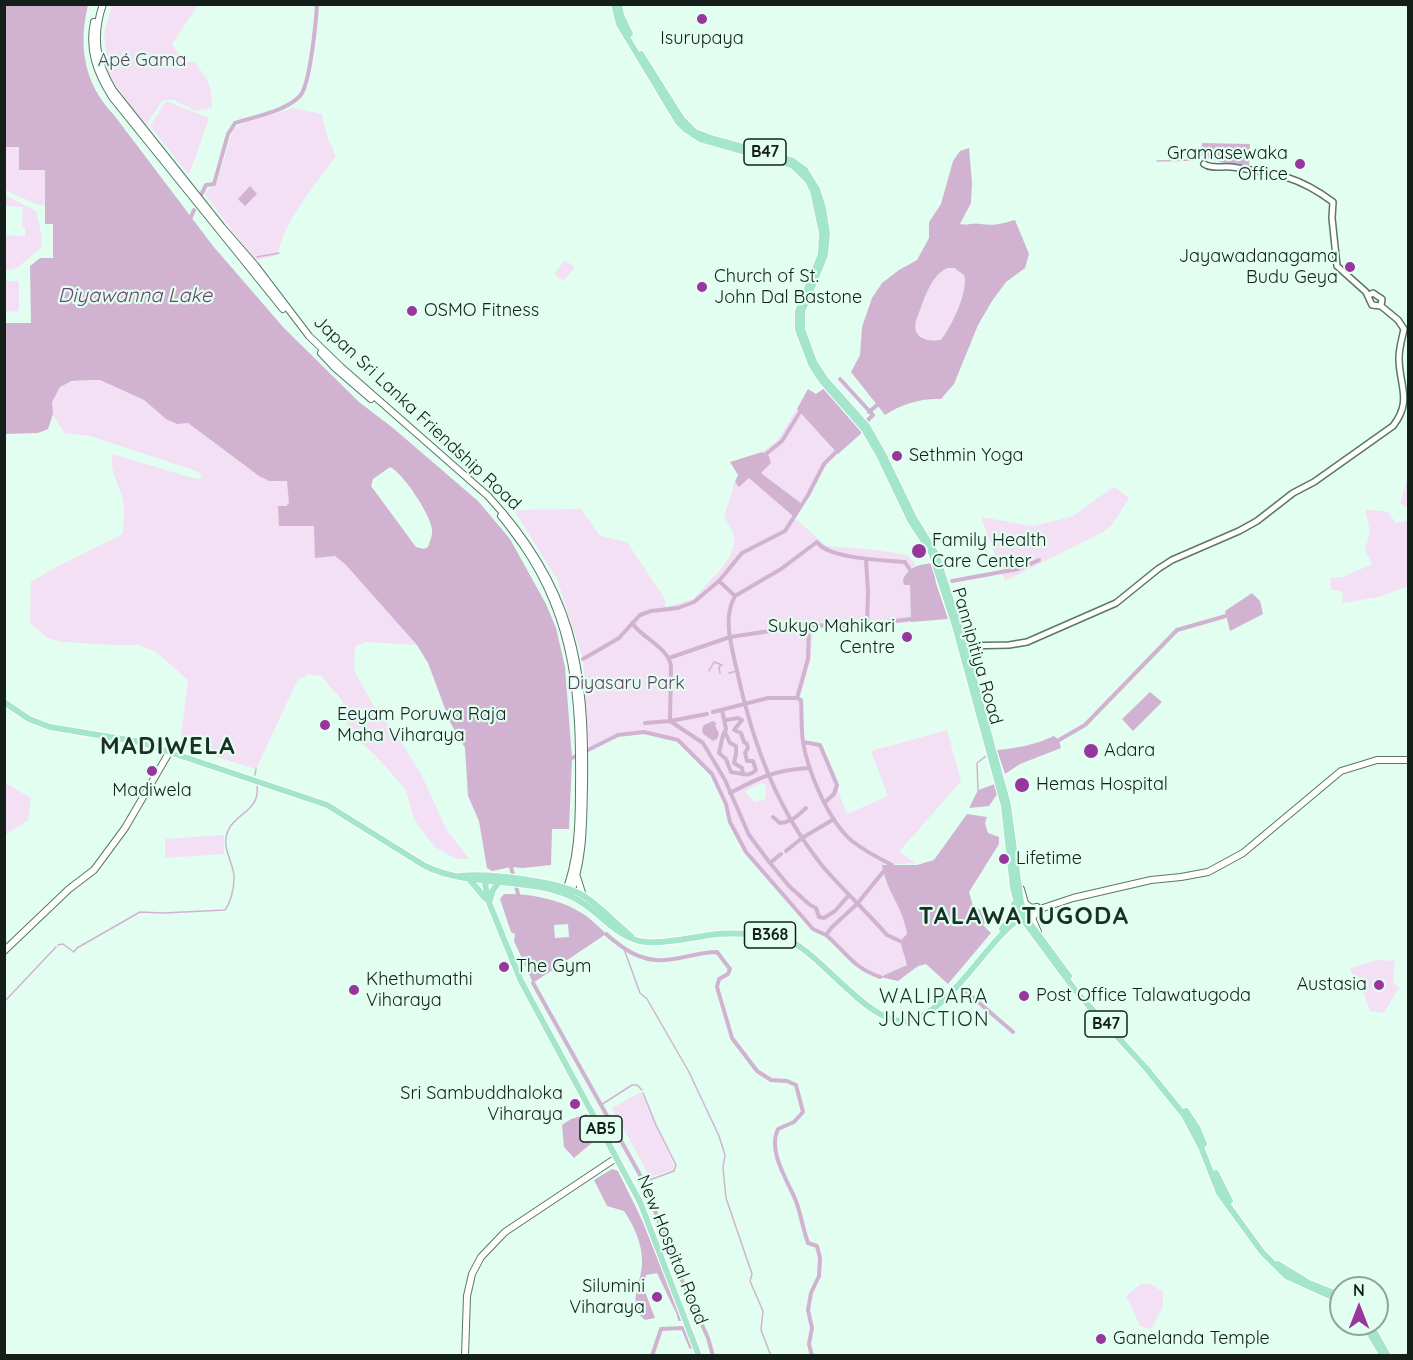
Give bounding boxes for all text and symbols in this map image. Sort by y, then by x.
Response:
marker: Isurupaya [695,12,709,26]
place label: Isurupaya [660,28,744,50]
park label: Apé Gama [98,50,186,72]
road number: B47 [744,139,786,165]
place label: Gramasewaka Office [1167,143,1288,186]
marker: Gramasewaka Office [1293,157,1307,171]
place label: Jayawadanagama Budu Geya [1179,246,1338,288]
marker: Jayawadanagama Budu Geya [1343,260,1357,274]
place label: Church of St. John Dal Bastone [714,266,862,308]
marker: Church of St. John Dal Bastone [695,280,709,294]
water label: Diyawanna Lake [58,284,212,308]
place label: OSMO Fitness [424,300,539,322]
marker: OSMO Fitness [405,304,419,318]
street label: Japan Sri Lanka Friendship Road [309,311,525,515]
place label: Sethmin Yoga [909,445,1023,467]
marker: Sethmin Yoga [890,449,904,463]
place label: Family Health Care Center [932,530,1047,572]
marker: Family Health Care Center [910,542,928,560]
street label: Pannipitiya Road [947,585,1007,727]
place label: Sukyo Mahikari Centre [768,616,895,658]
marker: Sukyo Mahikari Centre [900,630,914,644]
park label: Diyasaru Park [567,673,685,695]
place label: Eeyam Poruwa Raja Maha Viharaya [337,704,507,746]
marker: Eeyam Poruwa Raja Maha Viharaya [318,718,332,732]
district label: MADIWELA [100,733,236,761]
place label: Adara [1104,740,1155,762]
marker: Adara [1082,742,1100,760]
marker: Madiwela [145,764,159,778]
place label: Hemas Hospital [1036,774,1168,796]
marker: Hemas Hospital [1013,776,1031,794]
place label: Madiwela [112,780,192,802]
place label: Lifetime [1016,848,1082,870]
marker: Lifetime [997,852,1011,866]
district label: TALAWATUGODA [919,903,1129,931]
road number: B368 [744,922,796,948]
place label: The Gym [516,956,591,978]
marker: The Gym [497,960,511,974]
place label: Khethumathi Viharaya [366,969,473,1012]
place label: Austasia [1297,974,1367,996]
marker: Austasia [1372,978,1386,992]
marker: Khethumathi Viharaya [347,983,361,997]
district label: WALIPARA JUNCTION [878,985,990,1032]
place label: Post Office Talawatugoda [1036,985,1251,1007]
marker: Post Office Talawatugoda [1017,989,1031,1003]
road number: B47 [1085,1011,1127,1037]
place label: Sri Sambuddhaloka Viharaya [400,1083,563,1126]
marker: Sri Sambuddhaloka Viharaya [568,1097,582,1111]
road number: AB5 [580,1116,622,1142]
street label: New Hospital Road [632,1172,712,1328]
place label: Silumini Viharaya [569,1276,645,1318]
north arrow [1329,1276,1389,1336]
text: N [1353,1280,1365,1300]
marker: Silumini Viharaya [650,1290,664,1304]
place label: Ganelanda Temple [1113,1328,1270,1350]
marker: Ganelanda Temple [1094,1332,1108,1346]

